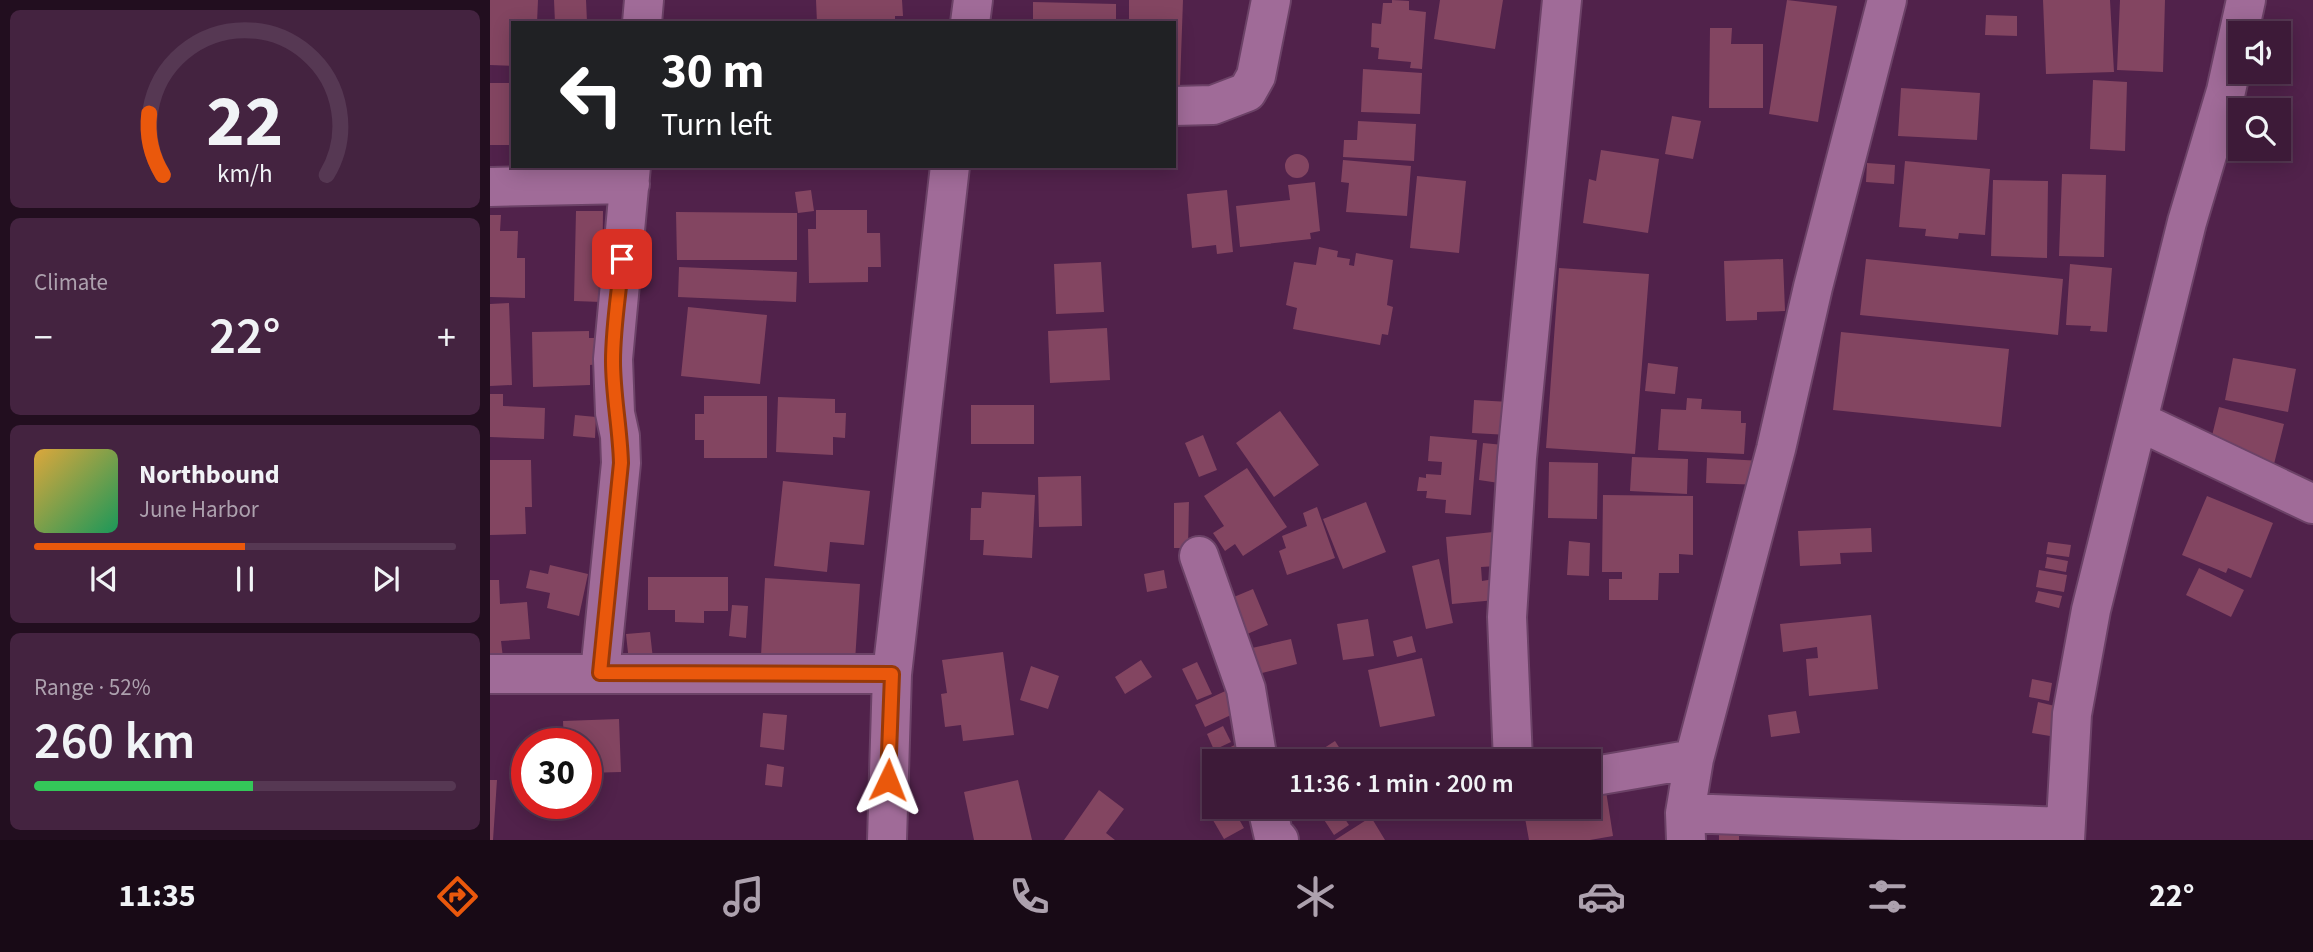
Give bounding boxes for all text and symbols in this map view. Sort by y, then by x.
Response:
map controls [2228,21,2291,161]
button: sound [2228,21,2291,84]
text: 30 m [661,37,765,107]
icon: left [546,49,637,140]
text: 22 [207,70,283,174]
button: search [2228,98,2291,161]
text: Turn left [661,102,772,148]
text: km/h [217,156,273,192]
pin [592,229,652,289]
icon: arrive [603,240,641,278]
text: Climate [34,266,108,299]
text: 22° [209,300,281,374]
text: − [34,311,53,365]
text: + [437,311,456,365]
text: Northbound [139,456,280,493]
text: June Harbor [139,493,259,526]
icon: previous [85,560,123,598]
icon: pause [226,560,264,598]
icon: next [367,560,405,598]
text: Range · 52% [34,671,151,704]
text: 260 km [34,705,195,779]
speed limit sign: 30 [511,728,602,819]
position arrow [851,743,925,817]
text: 11:36 · 1 min · 200 m [1289,765,1514,802]
icon: directions [433,872,482,921]
icon: music [719,872,768,921]
icon: phone [1005,872,1054,921]
icon: climate [1291,872,1340,921]
icon: car [1577,872,1626,921]
icon: filters [1863,872,1912,921]
text: 11:35 [119,873,196,919]
text: 22° [2149,873,2194,919]

